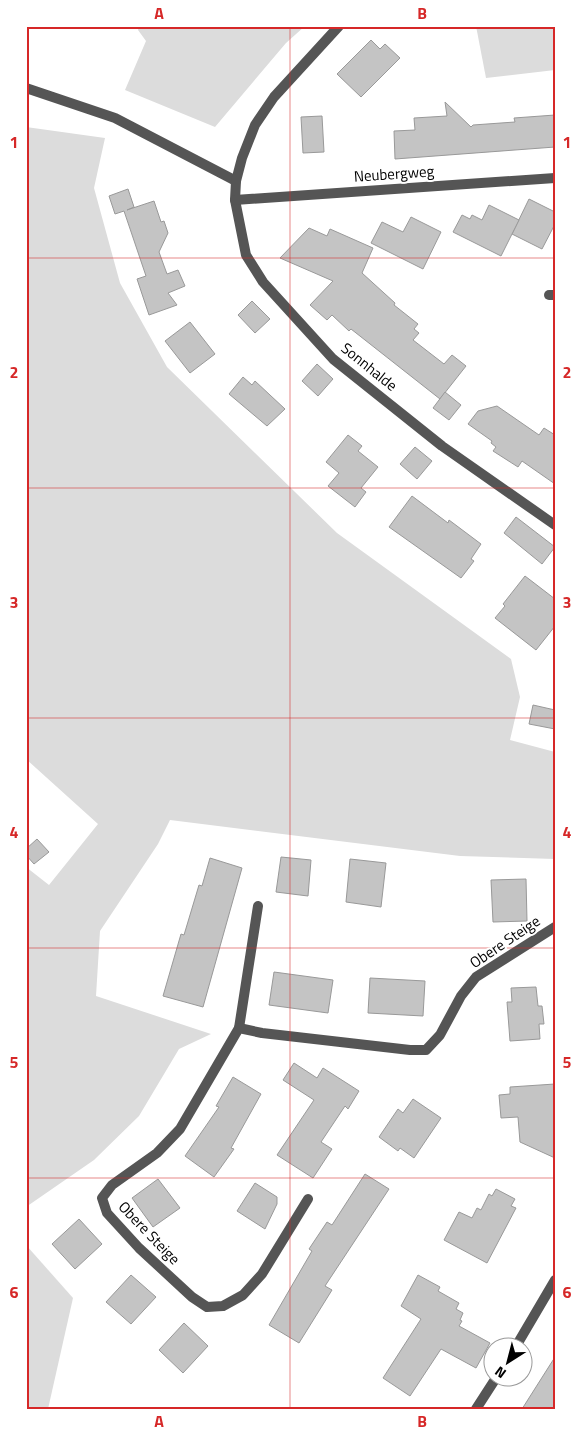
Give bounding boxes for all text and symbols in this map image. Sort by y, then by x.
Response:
text: A [154,1,164,25]
text: B [417,1,427,25]
text: 1 [10,130,18,154]
text: 1 [563,130,571,154]
street label: Neubergweg [353,159,435,188]
street label: Sonnhalde [336,337,402,397]
text: 2 [10,360,18,384]
text: 2 [563,360,571,384]
text: 3 [10,590,18,614]
text: 3 [563,590,571,614]
text: 4 [10,820,19,844]
text: 4 [563,820,572,844]
street label: Obere Steige [465,909,545,974]
text: 5 [10,1050,19,1074]
text: 5 [563,1050,572,1074]
street label: Obere Steige [113,1196,186,1270]
text: 6 [10,1280,19,1304]
text: 6 [563,1280,572,1304]
north arrow [484,1338,534,1388]
text: N [490,1362,510,1384]
text: A [154,1409,164,1433]
text: B [417,1409,427,1433]

